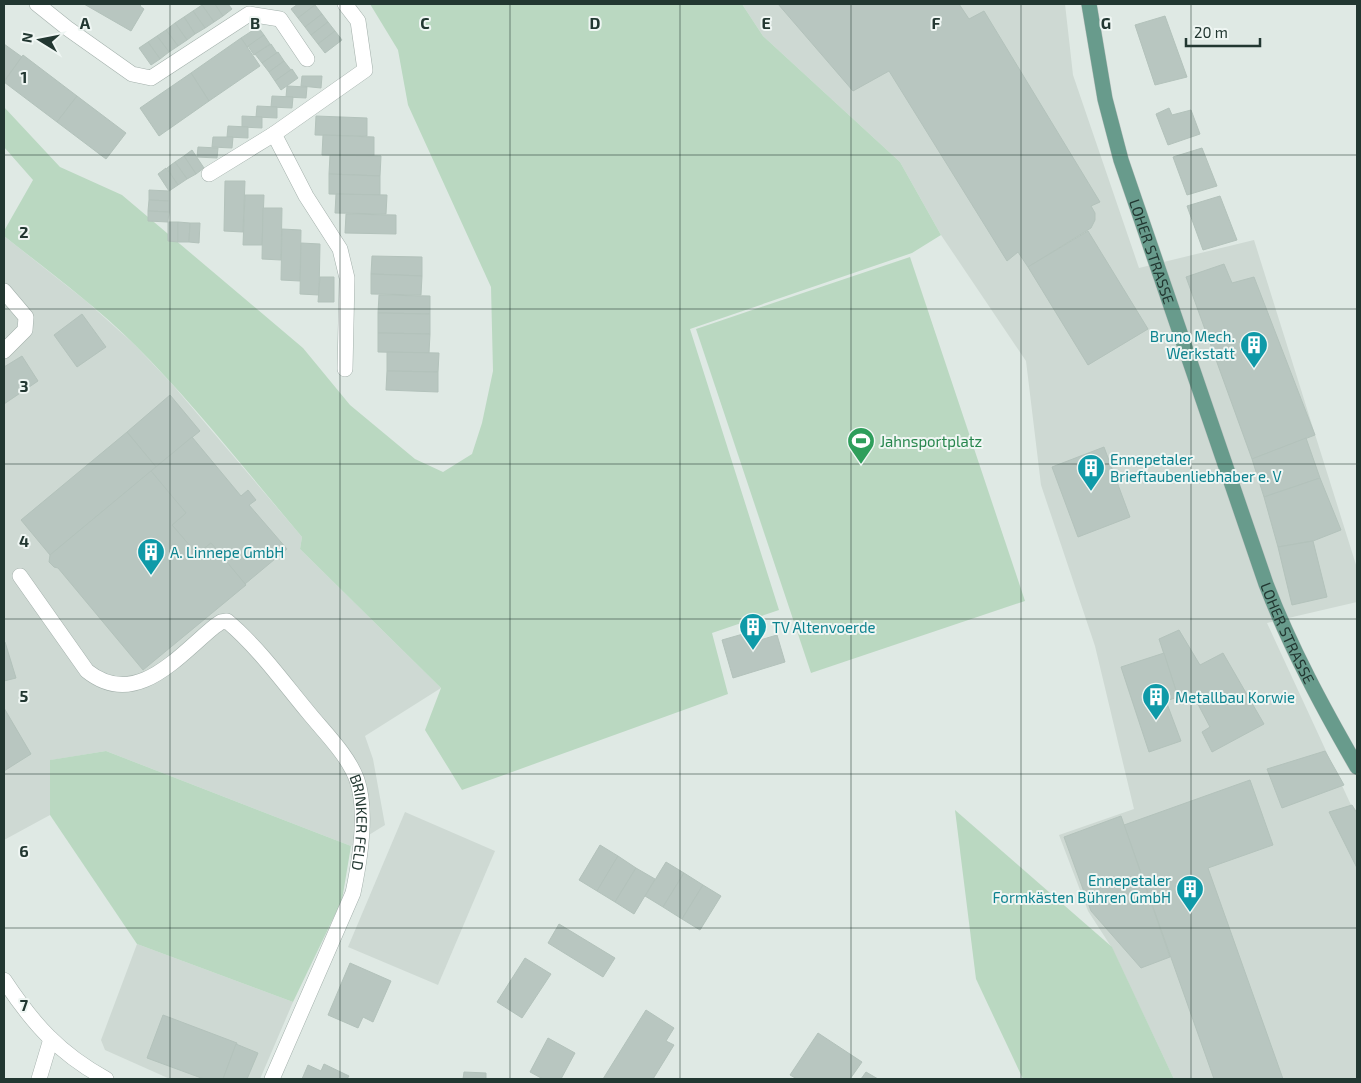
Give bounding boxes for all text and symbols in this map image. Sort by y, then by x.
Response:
text: A [80,13,91,32]
text: B [250,13,260,32]
text: C [420,13,430,32]
text: D [590,13,601,32]
text: E [761,13,771,32]
text: F [932,13,941,32]
text: G [1101,13,1111,32]
north arrow [15,15,65,65]
scale bar [1186,15,1260,47]
text: 20 m [1194,23,1228,41]
text: N [17,31,36,44]
text: 1 [21,67,27,86]
street label: LOHER STRASSE [1126,197,1179,306]
text: 2 [19,222,29,241]
place label: Bruno Mech. Werkstatt [1150,327,1235,362]
building icon: Bruno Mech. Werkstatt [1239,330,1269,369]
text: 3 [19,376,29,395]
sports icon: Jahnsportplatz [846,426,876,465]
place label: Jahnsportplatz [880,432,982,450]
place label: Ennepetaler Brieftaubenliebhaber e. V [1110,450,1282,485]
building icon: Ennepetaler Brieftaubenliebhaber e. V [1076,453,1106,492]
text: 4 [19,531,29,550]
building icon: A. Linnepe GmbH [136,537,166,576]
place label: A. Linnepe GmbH [170,543,284,561]
street label: LOHER STRASSE [1257,580,1319,687]
building icon: TV Altenvoerde [738,612,768,651]
place label: TV Altenvoerde [772,618,876,636]
building icon: Metallbau Korwie [1141,682,1171,721]
text: 5 [20,686,29,705]
place label: Metallbau Korwie [1175,688,1295,706]
street label: BRINKER FELD [347,771,371,872]
text: 6 [19,841,29,860]
place label: Ennepetaler Formkästen Bühren GmbH [993,871,1171,906]
building icon: Ennepetaler Formkästen Bühren GmbH [1175,874,1205,913]
text: 7 [20,995,29,1014]

